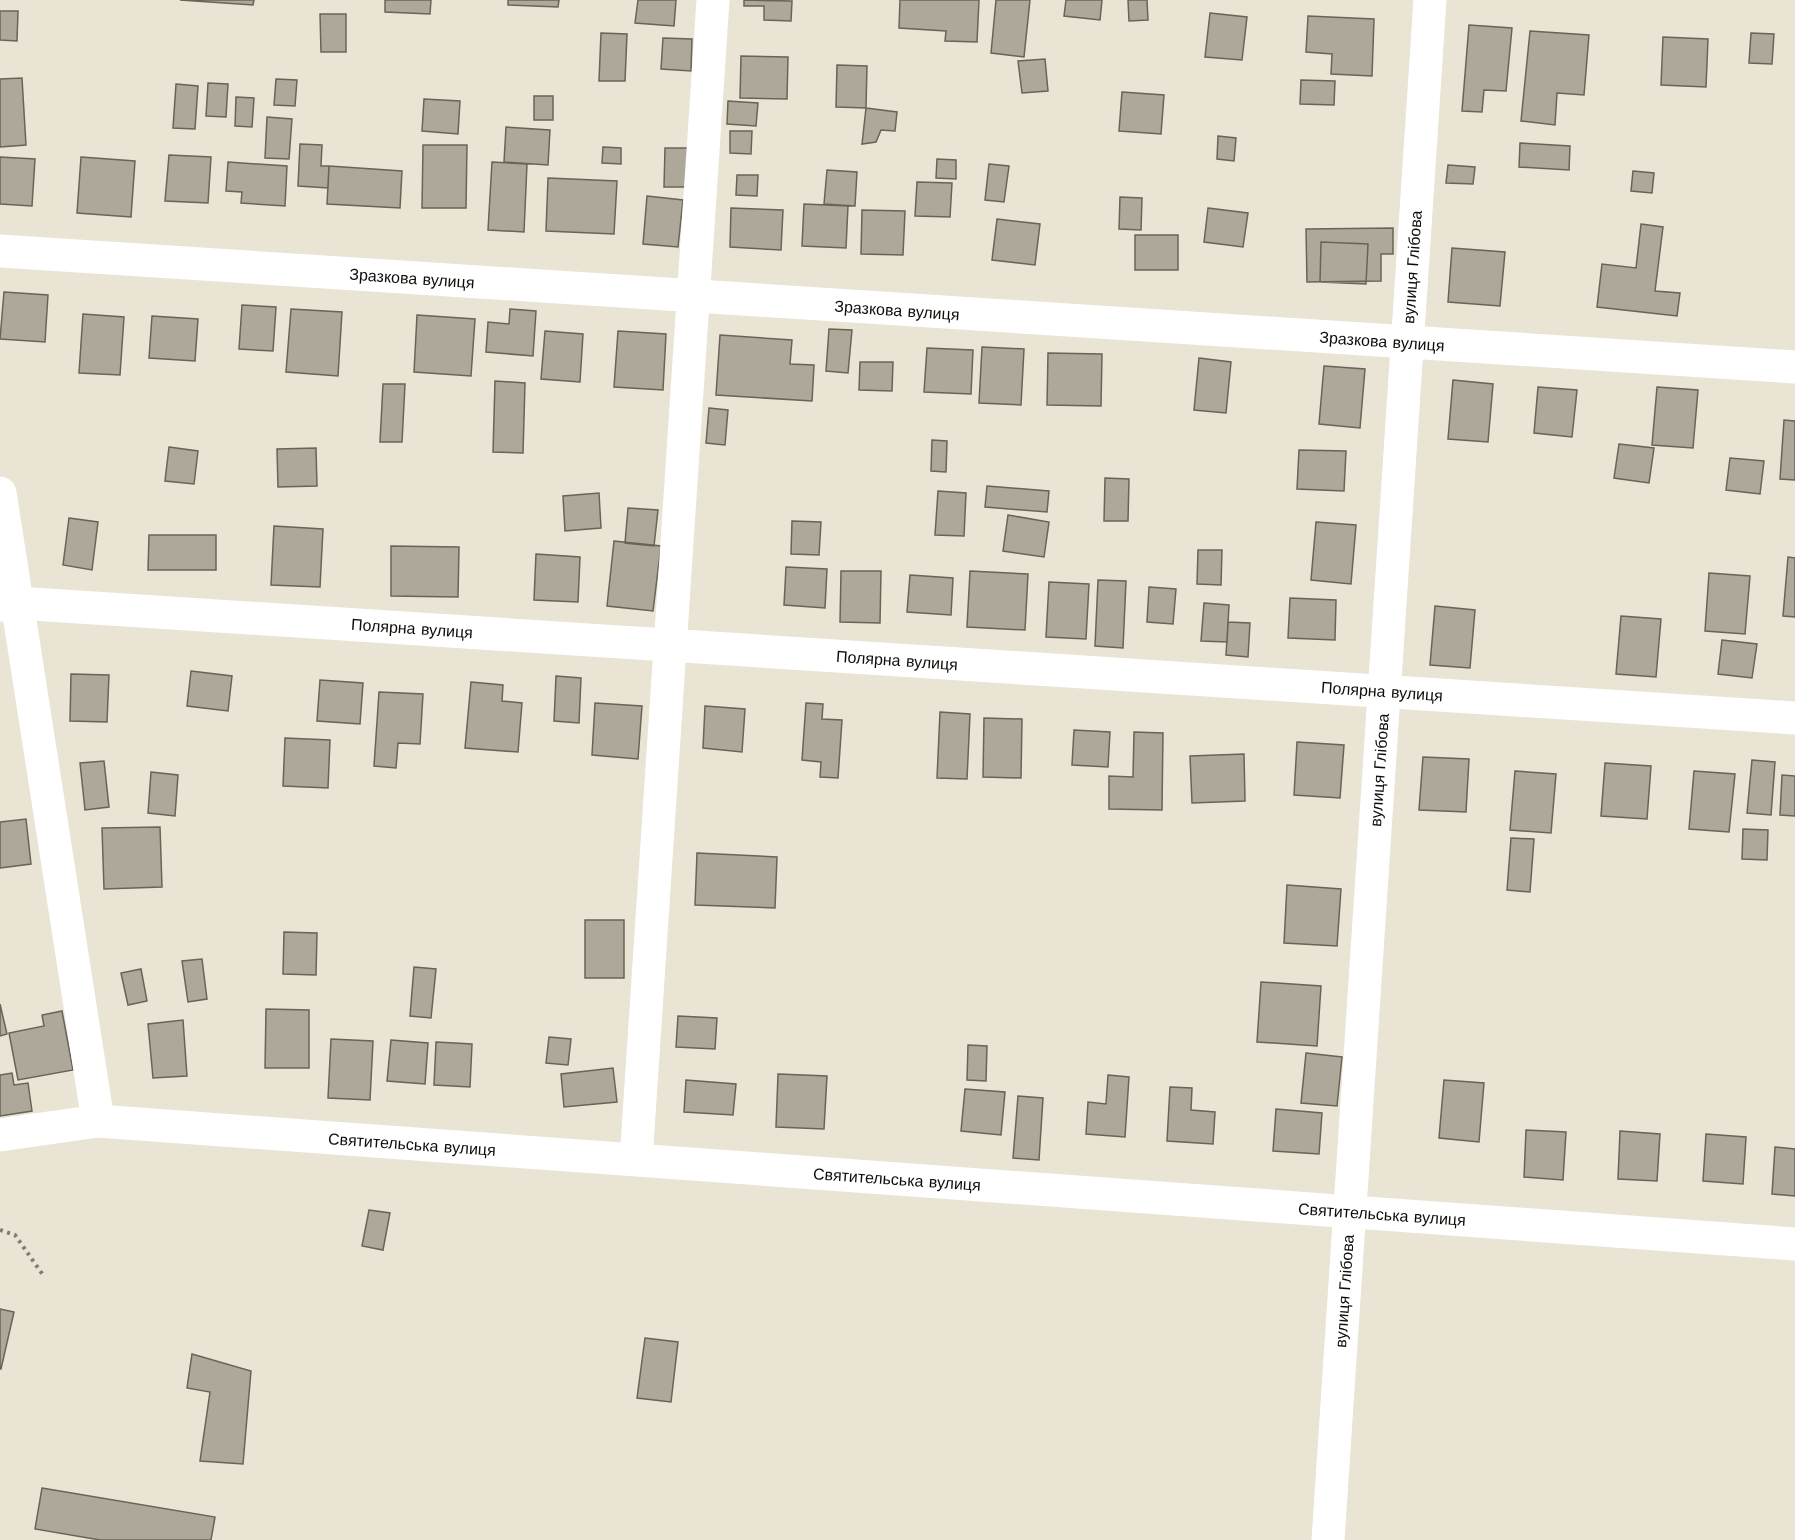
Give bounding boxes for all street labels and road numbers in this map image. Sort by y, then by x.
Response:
street label: вулиця Глібова [1399,210,1426,324]
street label: Зразкова вулиця [349,265,475,292]
street label: Зразкова вулиця [834,297,960,324]
street label: Зразкова вулиця [1319,328,1445,355]
street label: Полярна вулиця [350,615,474,642]
street label: Полярна вулиця [835,647,959,674]
street label: Полярна вулиця [1320,678,1444,705]
street label: вулиця Глібова [1366,713,1393,827]
street label: Святительська вулиця [328,1129,496,1160]
street label: Святительська вулиця [813,1164,981,1195]
street label: Святительська вулиця [1298,1199,1466,1230]
street label: вулиця Глібова [1331,1234,1358,1348]

